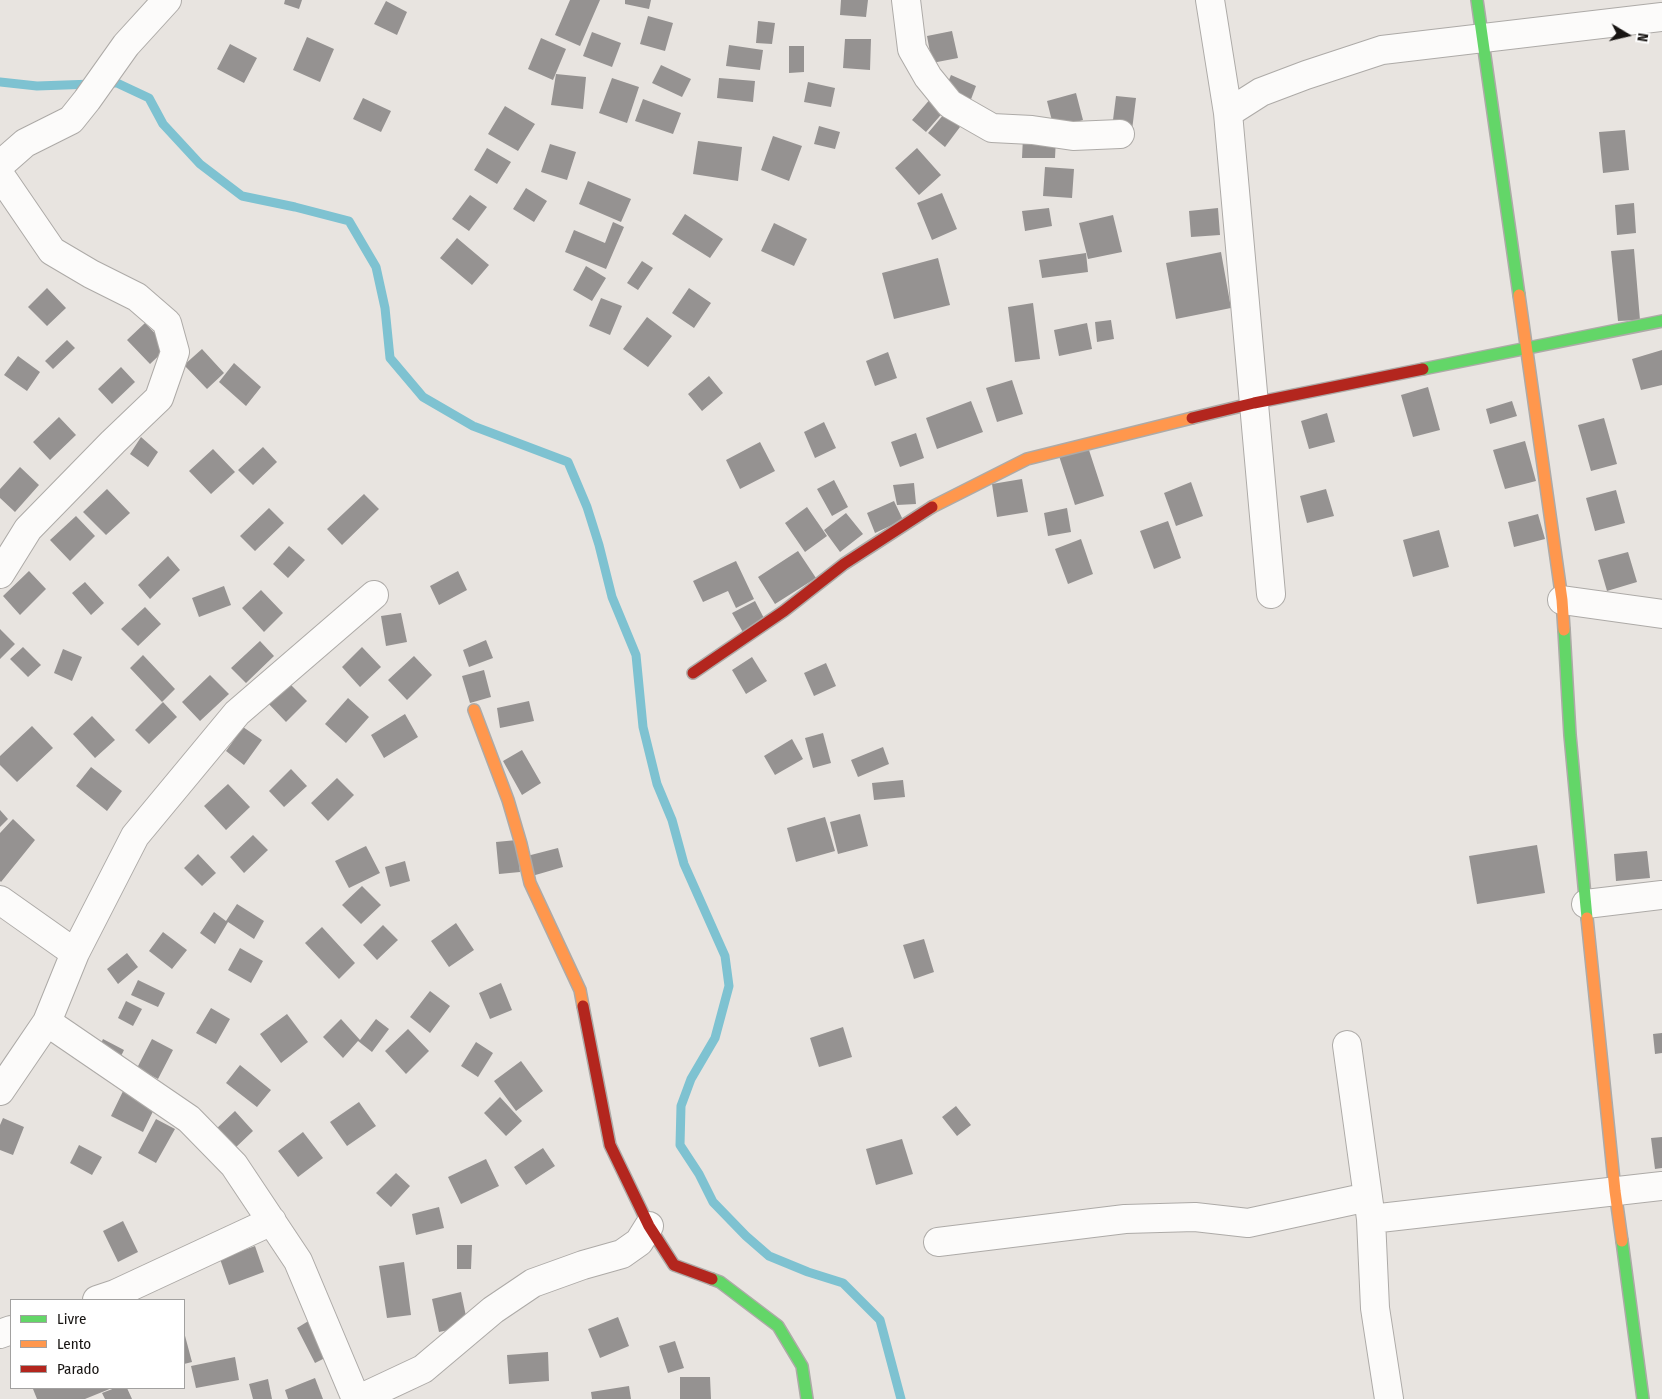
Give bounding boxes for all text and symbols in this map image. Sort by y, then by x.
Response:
north arrow [1602,10,1652,60]
text: N [1633,32,1651,43]
legend [10,1299,185,1389]
text: Livre [57,1310,86,1328]
text: Lento [57,1335,91,1353]
text: Parado [57,1360,99,1378]

